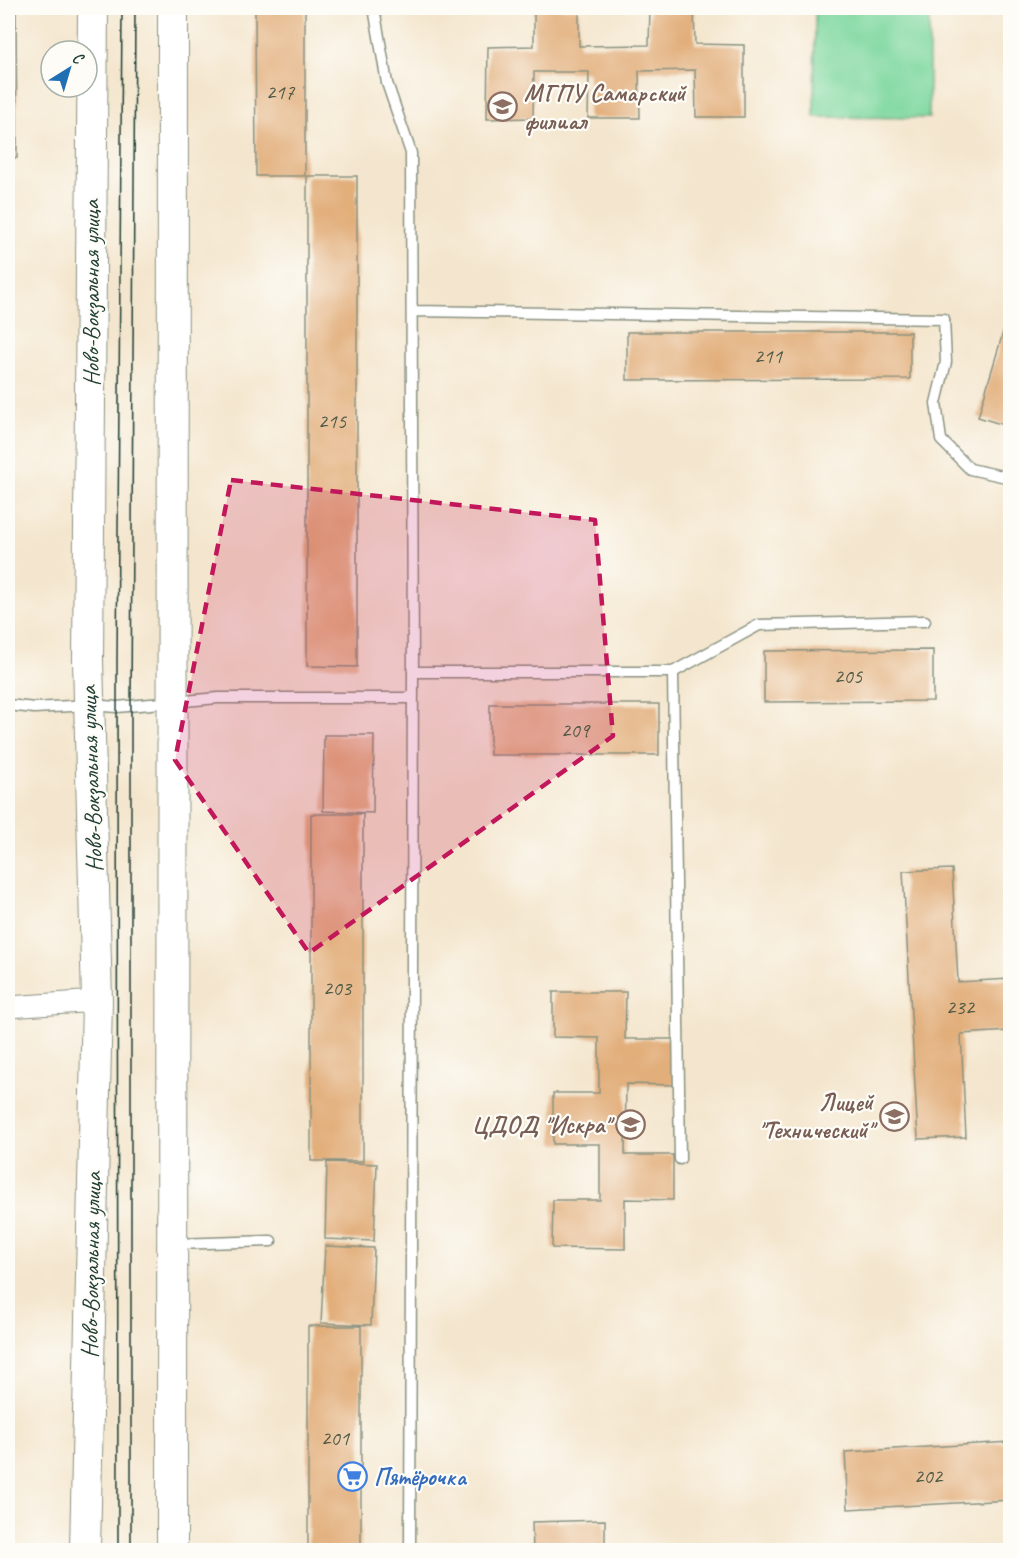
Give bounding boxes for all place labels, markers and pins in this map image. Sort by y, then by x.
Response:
place label: МГПУ Самарский филиал [524,78,687,136]
school or university icon: МГПУ Самарский филиал [487,91,519,123]
place label: Лицей "Технический" [758,1087,878,1145]
school or university icon: Лицей "Технический" [878,1100,910,1132]
school or university icon: ЦДОД "Искра" [615,1109,647,1141]
place label: ЦДОД "Искра" [472,1110,615,1140]
supermarket icon: Пятёрочка [337,1461,369,1493]
place label: Пятёрочка [374,1462,467,1492]

